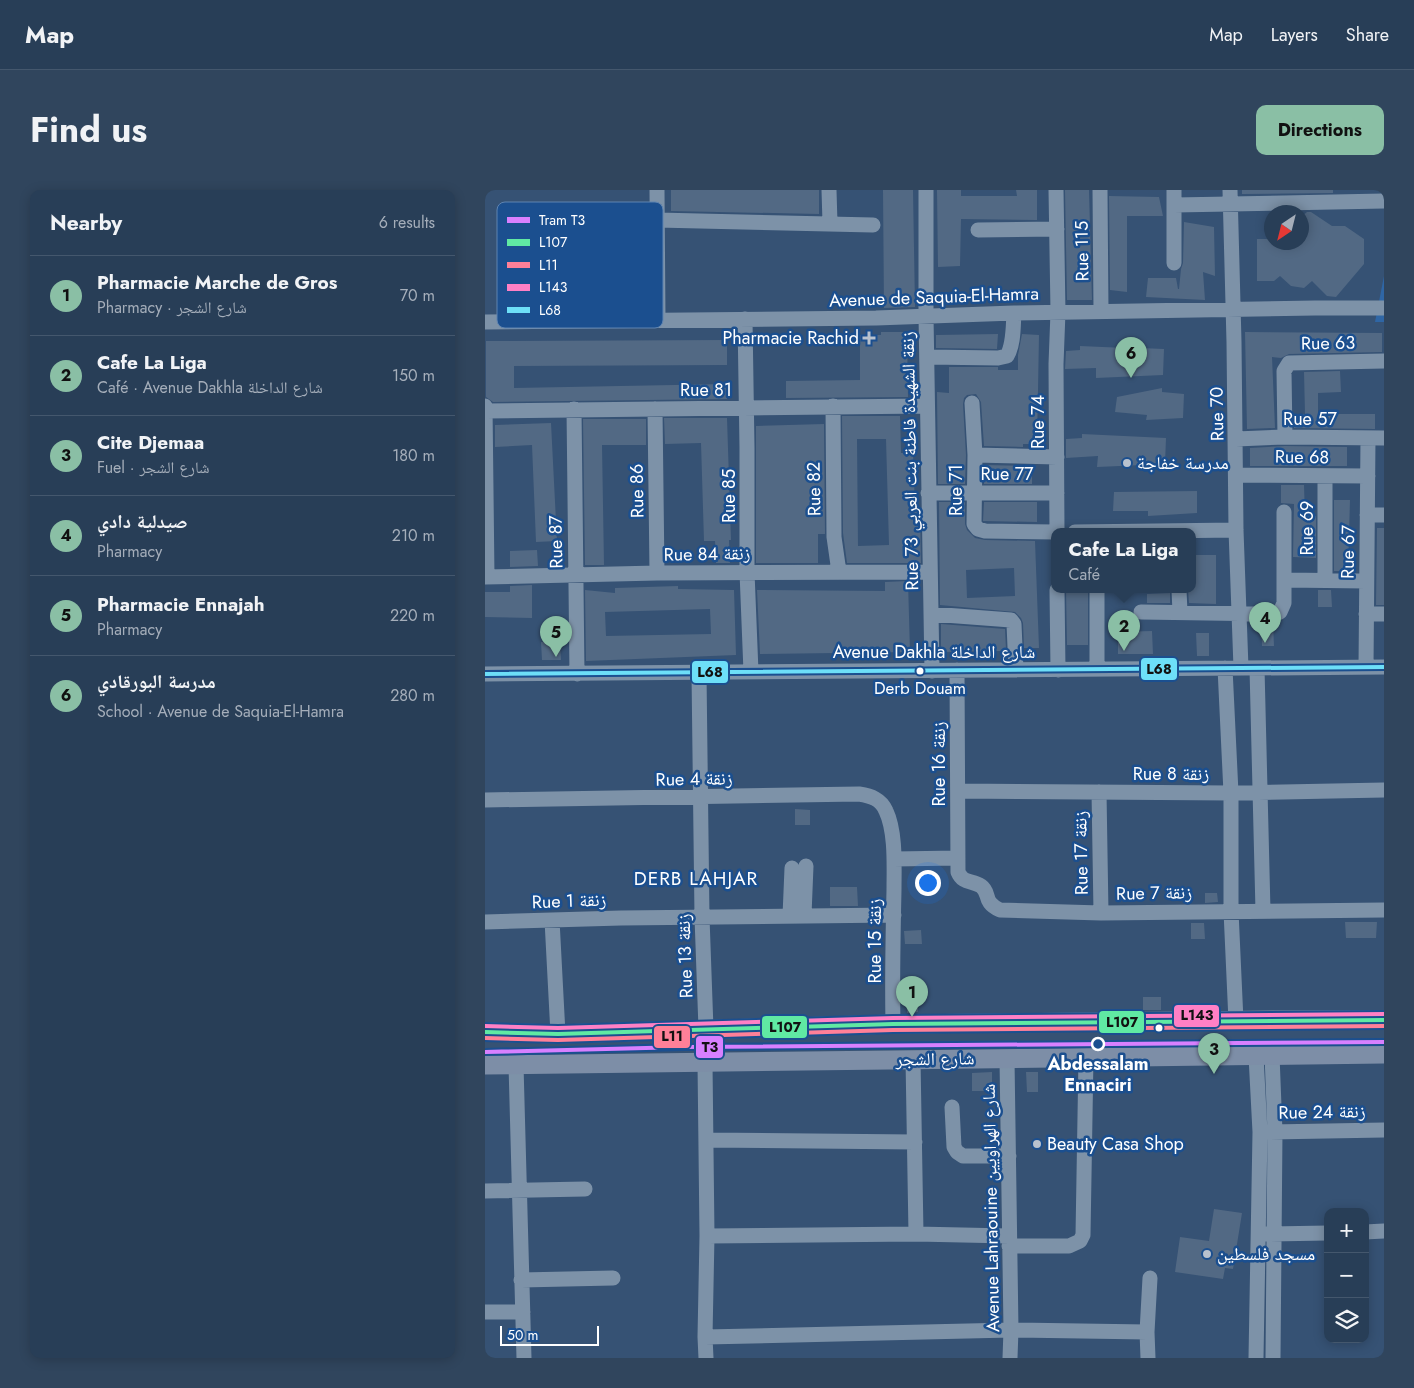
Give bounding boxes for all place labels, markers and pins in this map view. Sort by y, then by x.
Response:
place label: Pharmacie Rachid [722,325,859,351]
marker: Pharmacie Rachid [863,332,875,344]
pin: 6 [1115,337,1147,378]
place label: مدرسة خفاجة [1137,450,1229,476]
marker: مدرسة خفاجة [1121,457,1133,469]
pin: 4 [1249,602,1281,643]
pin: 2 [1108,610,1140,651]
pin: 5 [540,616,572,657]
marker: Derb Douam [915,666,925,676]
place label: Derb Douam [874,676,966,700]
pin: 1 [896,976,928,1017]
unlabelled marker [1154,1023,1164,1033]
pin: 3 [1198,1033,1230,1074]
marker: Abdessalam Ennaciri [1091,1037,1105,1051]
place label: Abdessalam Ennaciri [1046,1051,1149,1098]
place label: Beauty Casa Shop [1047,1131,1184,1157]
marker: Beauty Casa Shop [1031,1138,1043,1150]
place label: مسجد فلسطين [1217,1241,1315,1267]
marker: مسجد فلسطين [1201,1248,1213,1260]

